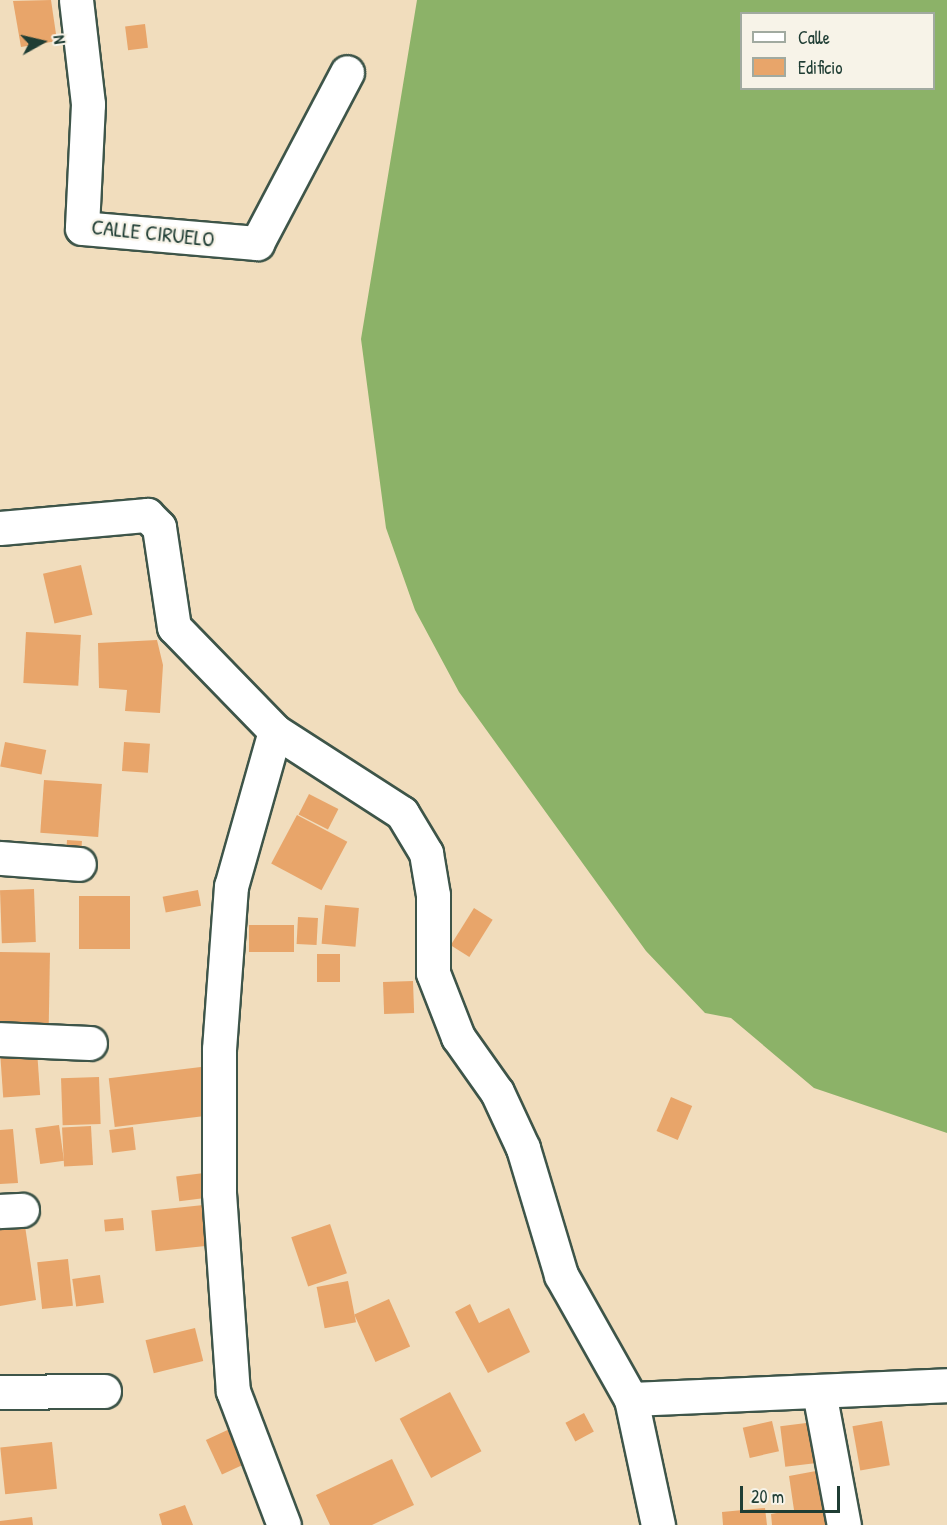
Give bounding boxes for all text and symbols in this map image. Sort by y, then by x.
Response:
north arrow [12,12,72,72]
legend [740,12,935,90]
text: Calle [798,25,830,50]
text: N [48,34,71,45]
text: Edificio [798,55,842,80]
street label: CALLE CIRUELO [90,213,216,253]
scale bar [743,1474,844,1512]
text: 20 m [751,1484,784,1509]

